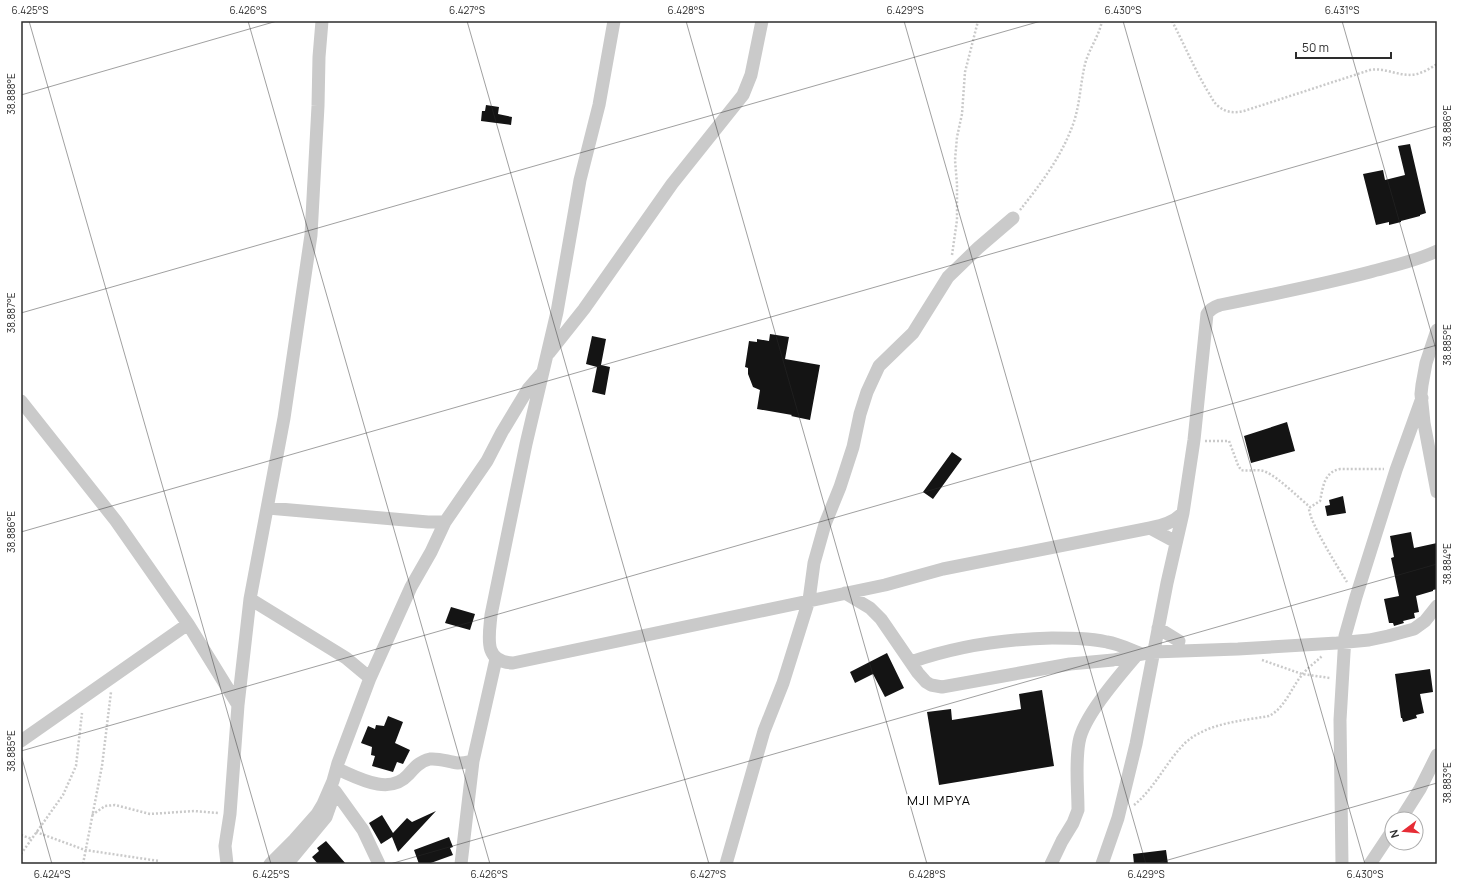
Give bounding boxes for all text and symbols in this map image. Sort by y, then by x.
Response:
text: 6.425°S [12,3,48,17]
text: 6.426°S [229,3,267,17]
text: 6.427°S [449,3,485,17]
text: 6.428°S [668,3,704,17]
text: 6.429°S [886,3,924,17]
text: 6.430°S [1105,3,1141,17]
text: 6.431°S [1325,3,1359,17]
scale bar [1296,34,1391,60]
text: 50 m [1302,39,1329,56]
text: 38.888°E [4,73,18,115]
text: 38.886°E [1440,105,1454,147]
text: 38.887°E [4,292,18,333]
text: 38.885°E [1440,324,1454,366]
text: 38.886°E [4,511,18,553]
text: 38.884°E [1440,543,1454,585]
text: 38.885°E [4,730,18,772]
text: 38.883°E [1440,762,1454,804]
district label: MJI MPYA [907,791,971,809]
north arrow [1384,811,1424,851]
text: N [1386,828,1402,840]
text: 6.424°S [34,867,70,881]
text: 6.425°S [253,867,289,881]
text: 6.426°S [470,867,508,881]
text: 6.427°S [690,867,726,881]
text: 6.428°S [909,867,945,881]
text: 6.429°S [1127,867,1165,881]
text: 6.430°S [1347,867,1383,881]

